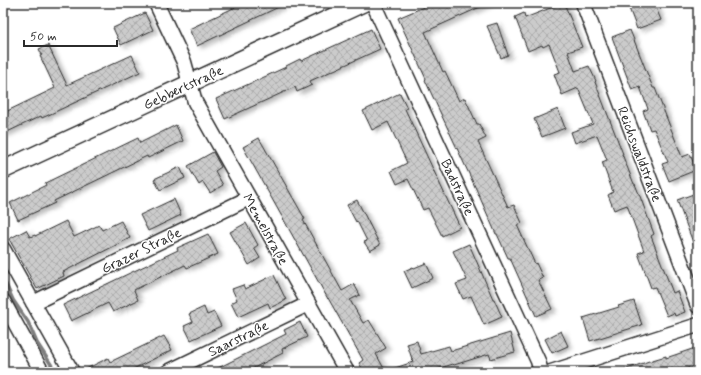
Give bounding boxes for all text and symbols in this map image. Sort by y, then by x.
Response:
scale bar [24,22,117,48]
text: 50 m [30,29,57,45]
street label: Gebbertstraße [140,61,226,114]
street label: Reichswaldstraße [613,104,666,205]
street label: Badstraße [436,156,478,219]
street label: Memelstraße [238,191,292,268]
street label: Grazer Straße [99,224,184,278]
street label: Saarstraße [205,317,272,361]

